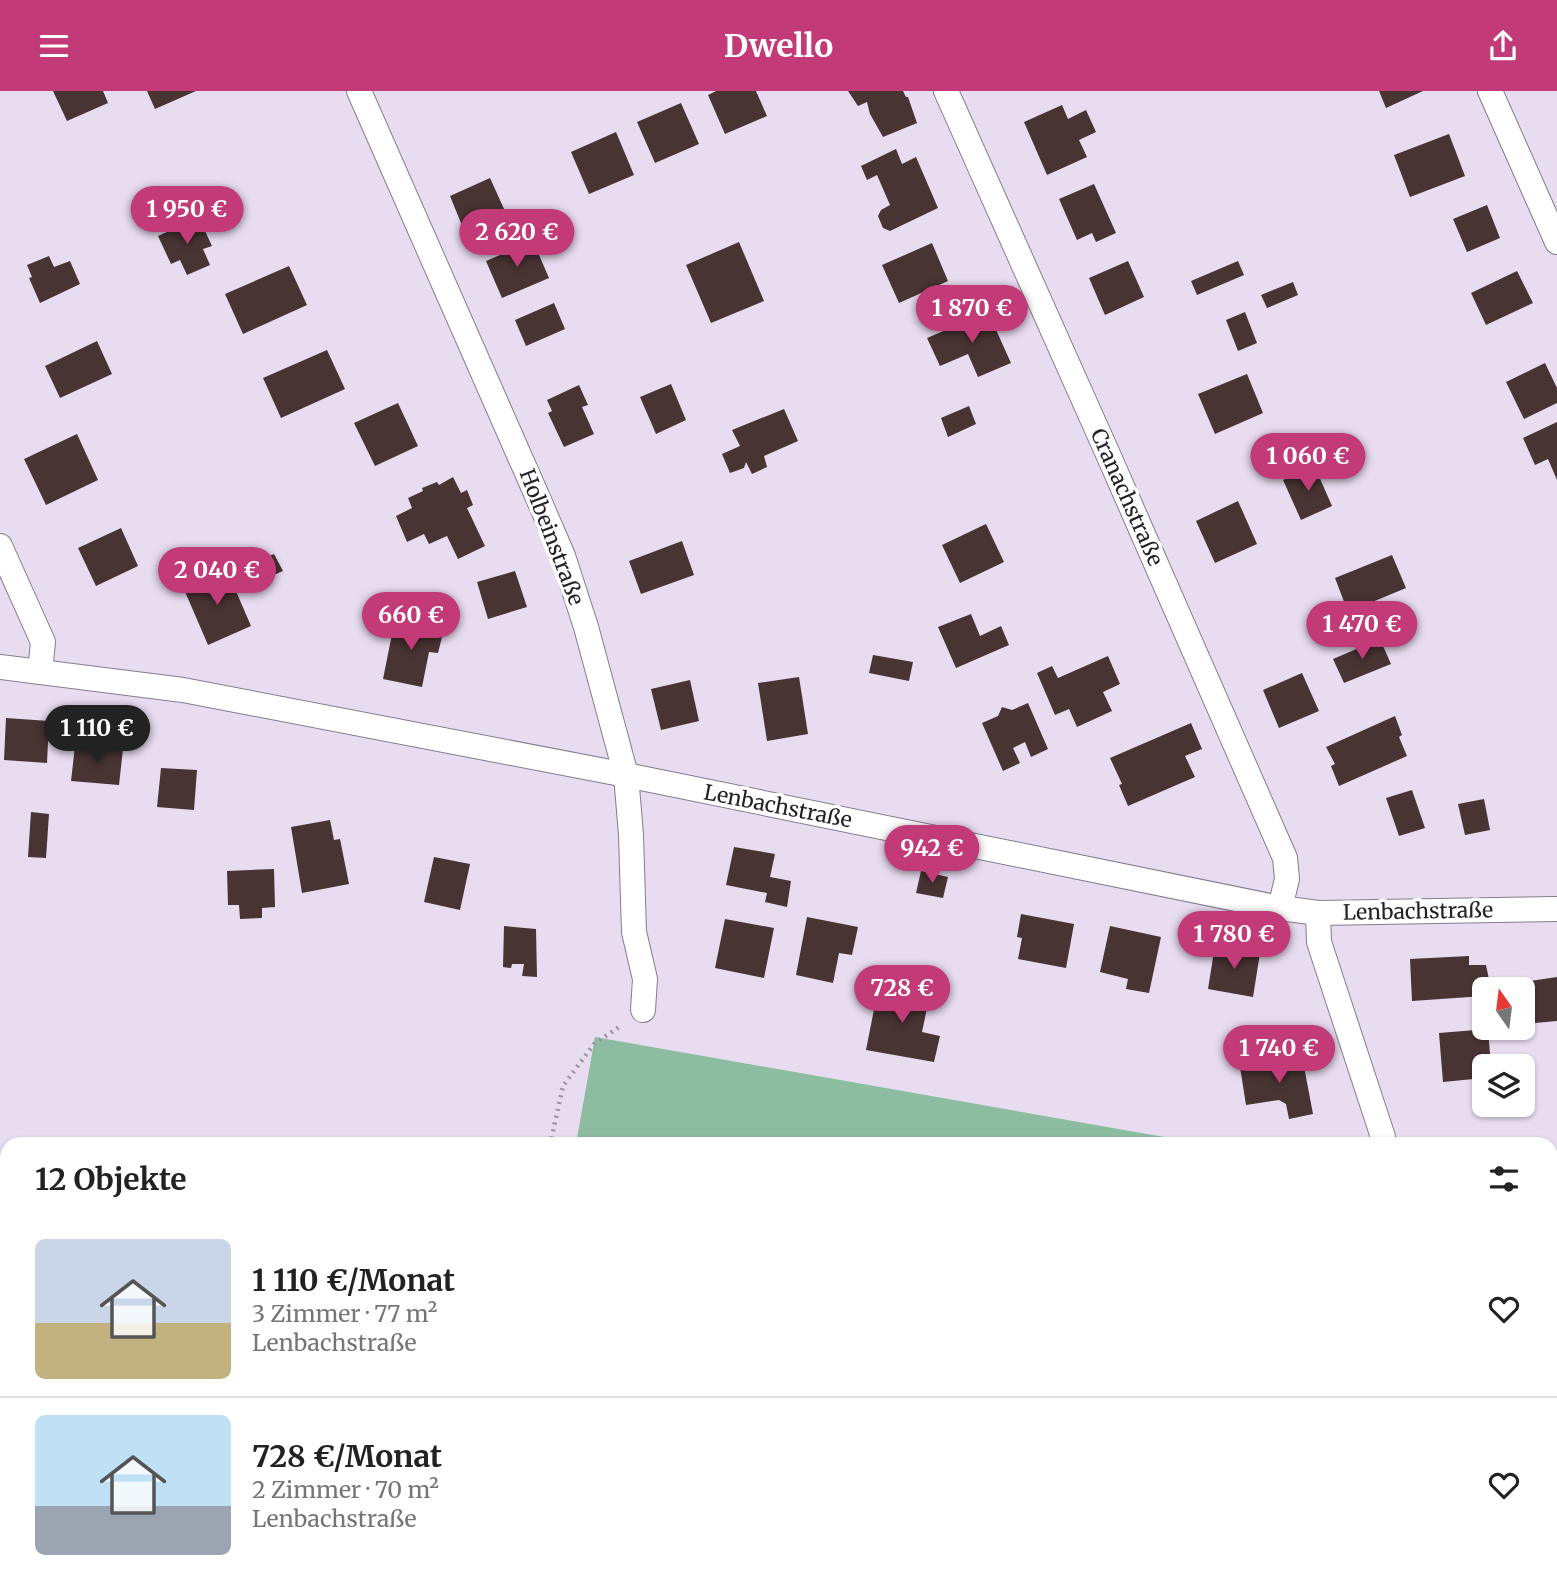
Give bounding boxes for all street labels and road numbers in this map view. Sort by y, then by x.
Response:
street label: Cranachstraße [1085,424,1169,570]
street label: Holbeinstraße [514,465,590,609]
street label: Lenbachstraße [702,778,854,834]
street label: Lenbachstraße [1343,896,1493,926]

